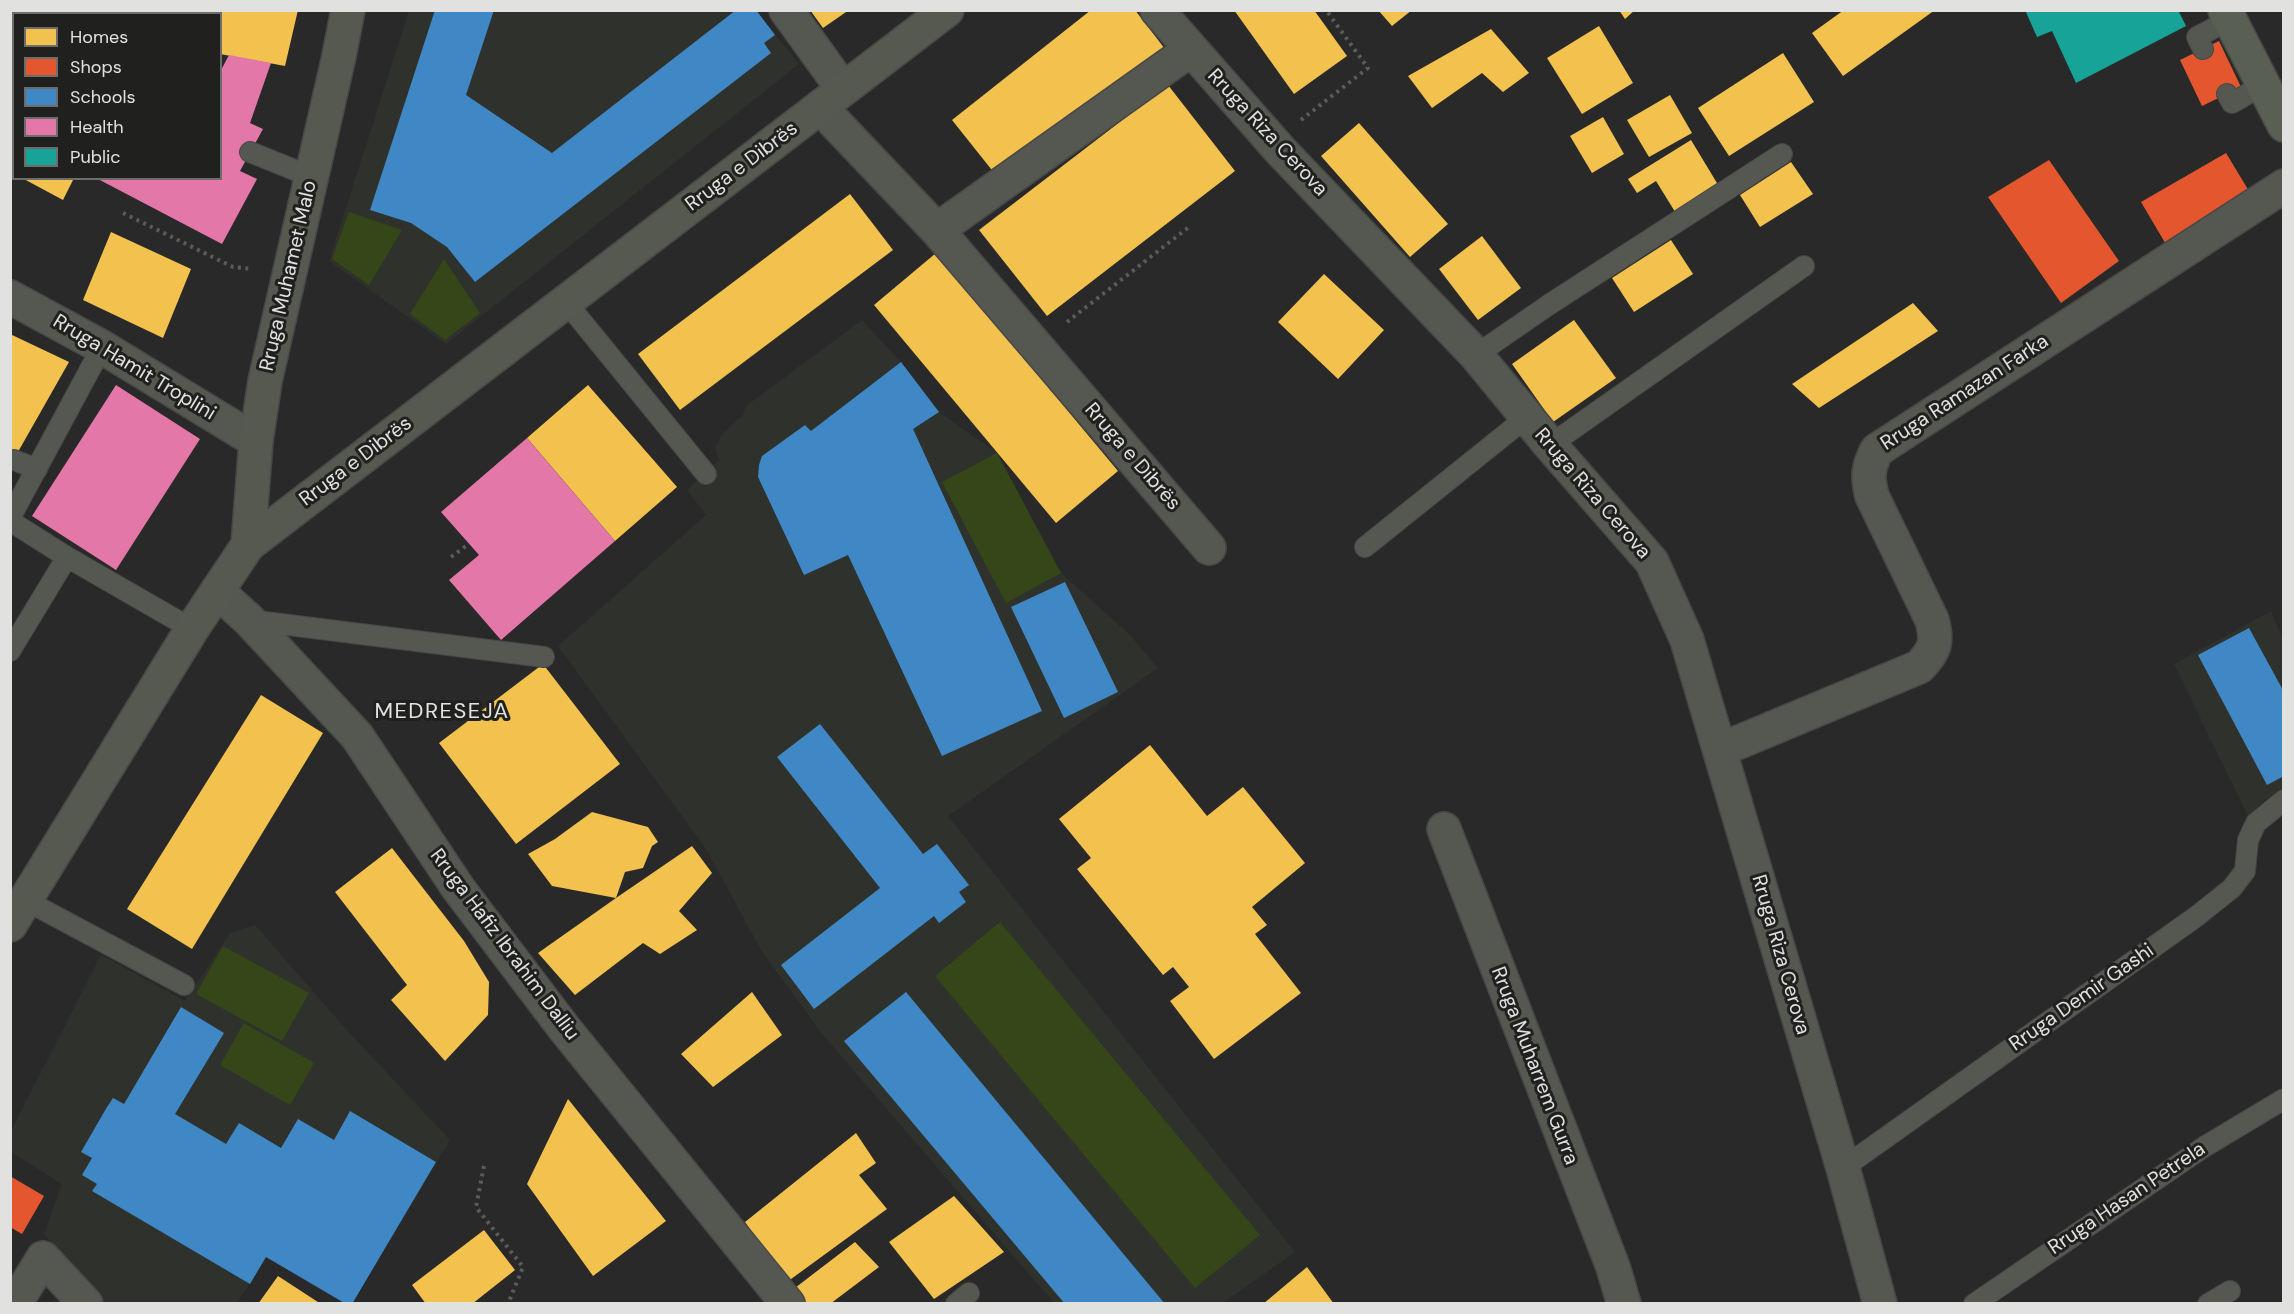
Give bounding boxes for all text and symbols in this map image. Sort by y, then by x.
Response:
legend [12,12,222,180]
text: Homes [70,25,128,49]
text: Shops [70,55,122,79]
street label: Rruga Riza Cerova [1202,64,1332,202]
text: Schools [70,85,135,109]
text: Health [70,115,124,139]
street label: Rruga e Dibrës [681,117,803,217]
text: Public [70,145,121,169]
street label: Rruga Muhamet Malo [255,178,323,374]
street label: Rruga Hamit Troplini [48,310,220,426]
street label: Rruga Ramazan Farka [1877,330,2053,456]
street label: Rruga e Dibrës [1079,398,1185,516]
street label: Rruga e Dibrës [295,412,417,512]
street label: Rruga Riza Cerova [1529,424,1655,564]
district label: MEDRESEJA [374,699,510,725]
street label: Rruga Hafiz Ibrahim Dalliu [424,845,584,1045]
street label: Rruga Riza Cerova [1746,872,1814,1038]
street label: Rruga Demir Gashi [2005,939,2159,1057]
street label: Rruga Muharrem Gurra [1485,964,1583,1168]
street label: Rruga Hasan Petrela [2044,1138,2210,1260]

